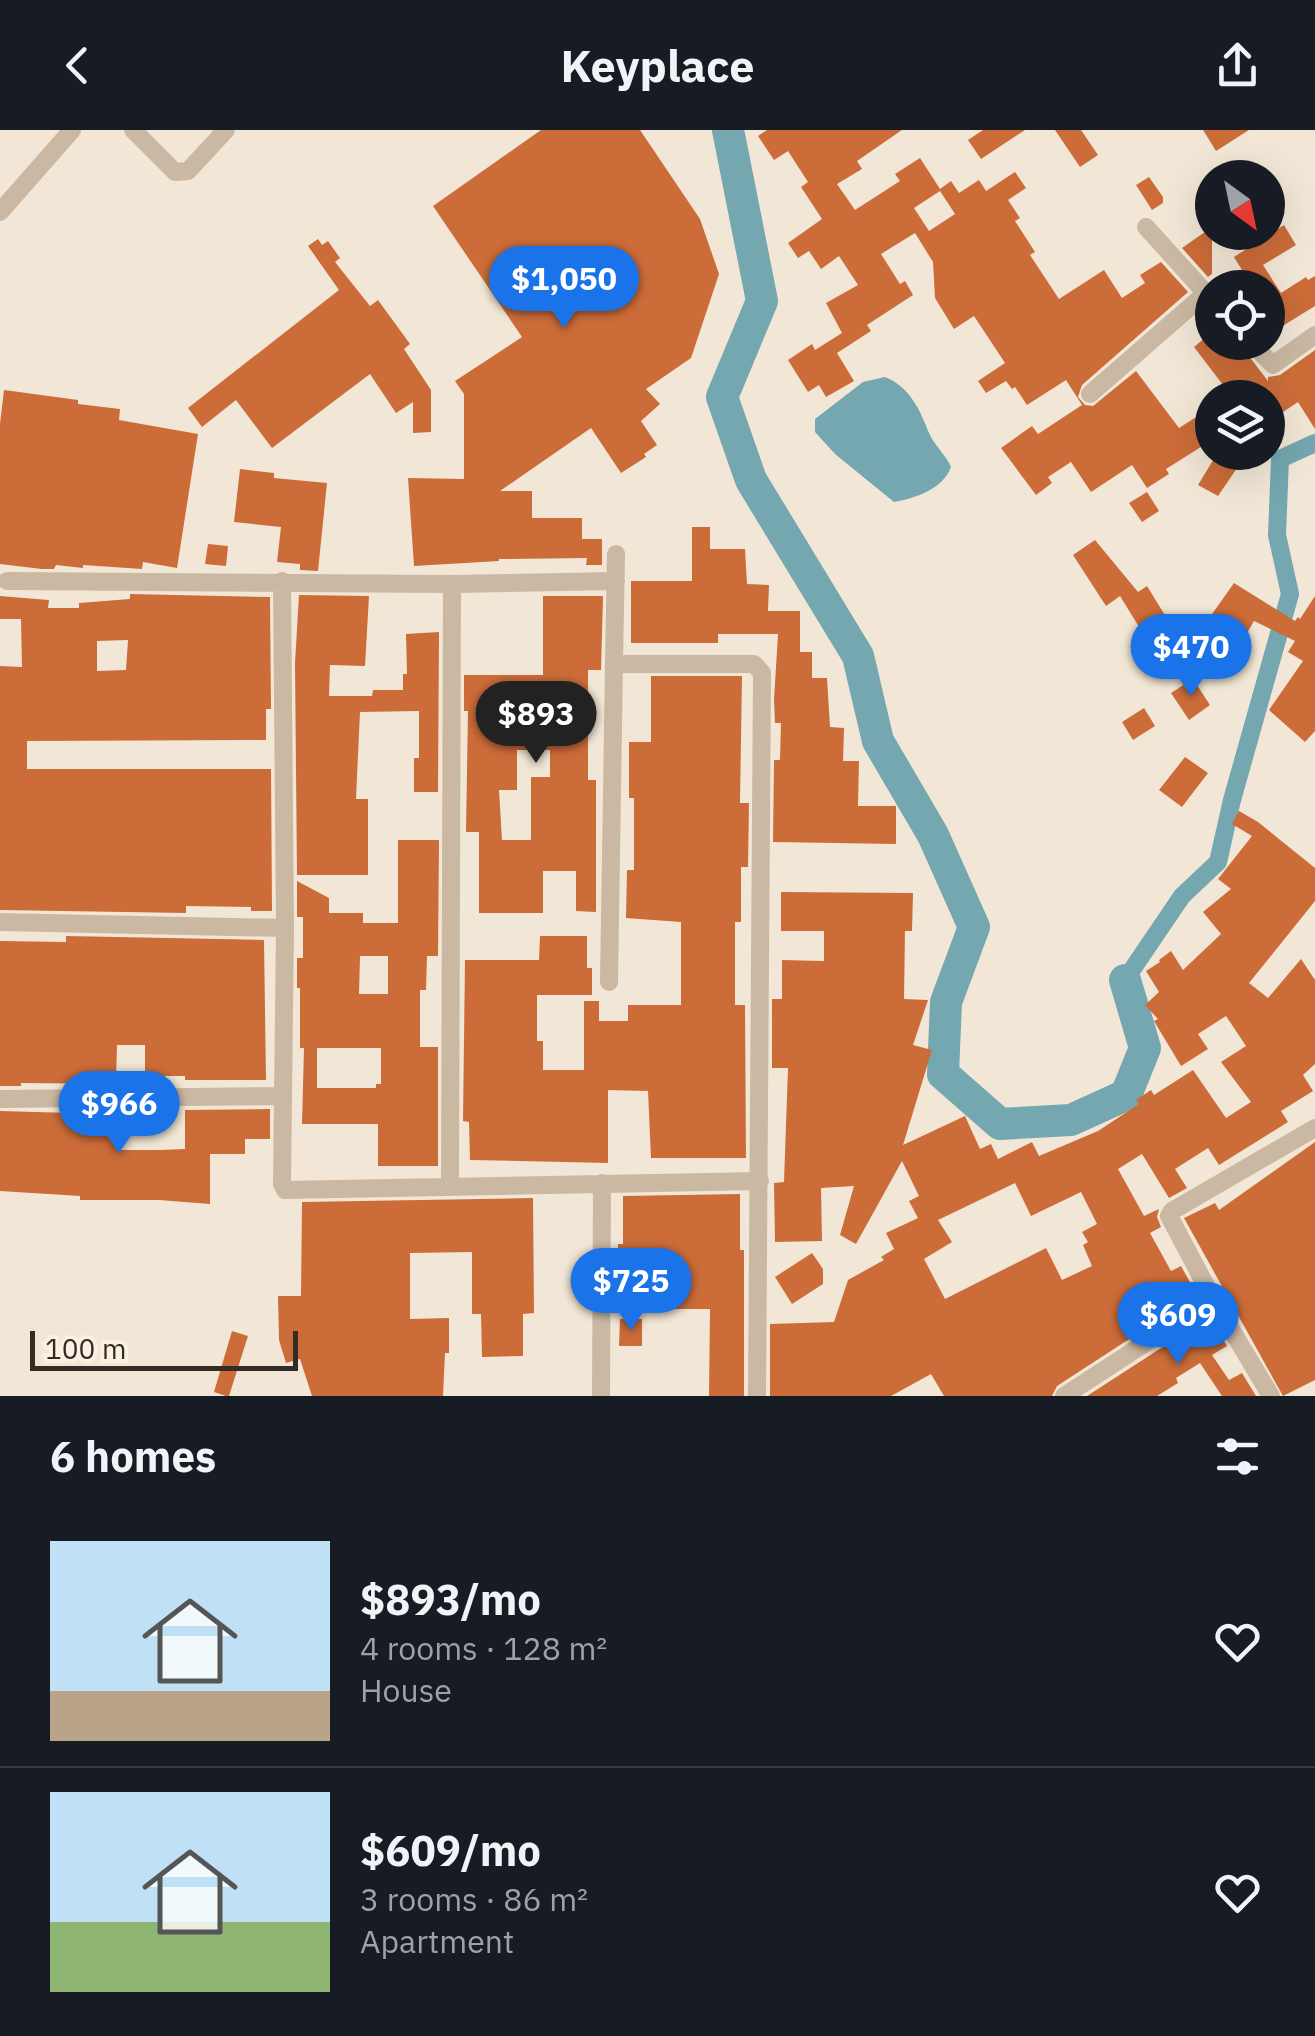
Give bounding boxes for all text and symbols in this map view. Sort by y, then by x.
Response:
text: Keyplace [560,36,755,94]
icon: back [50,38,105,93]
icon: share [1210,38,1265,93]
north arrow [1195,160,1285,250]
map controls [1195,160,1285,470]
pin: $1,050 [483,246,645,331]
text: $1,050 [511,257,617,299]
button: locate [1195,270,1285,360]
button: layers [1195,380,1285,470]
pin: $470 [1132,614,1250,699]
text: $470 [1153,625,1229,667]
pin: $893 [477,681,595,766]
text: $893 [498,692,574,734]
pin: $966 [60,1071,178,1156]
text: $966 [81,1082,157,1124]
pin: $725 [572,1248,690,1333]
text: $725 [593,1259,669,1301]
pin: $609 [1119,1282,1237,1367]
text: $609 [1140,1293,1216,1335]
scale bar [30,1326,298,1370]
text: 100 m [45,1330,126,1367]
text: 6 homes [50,1429,216,1484]
icon: filters [1210,1429,1265,1484]
text: $893/mo [360,1572,541,1627]
icon: home [130,1581,250,1701]
icon: heart [1210,1614,1265,1669]
text: 4 rooms · 128 m² [360,1627,607,1669]
text: House [360,1669,452,1711]
text: $609/mo [360,1823,541,1878]
icon: home [130,1832,250,1952]
icon: heart [1210,1865,1265,1920]
text: 3 rooms · 86 m² [360,1878,588,1920]
text: Apartment [360,1920,514,1962]

